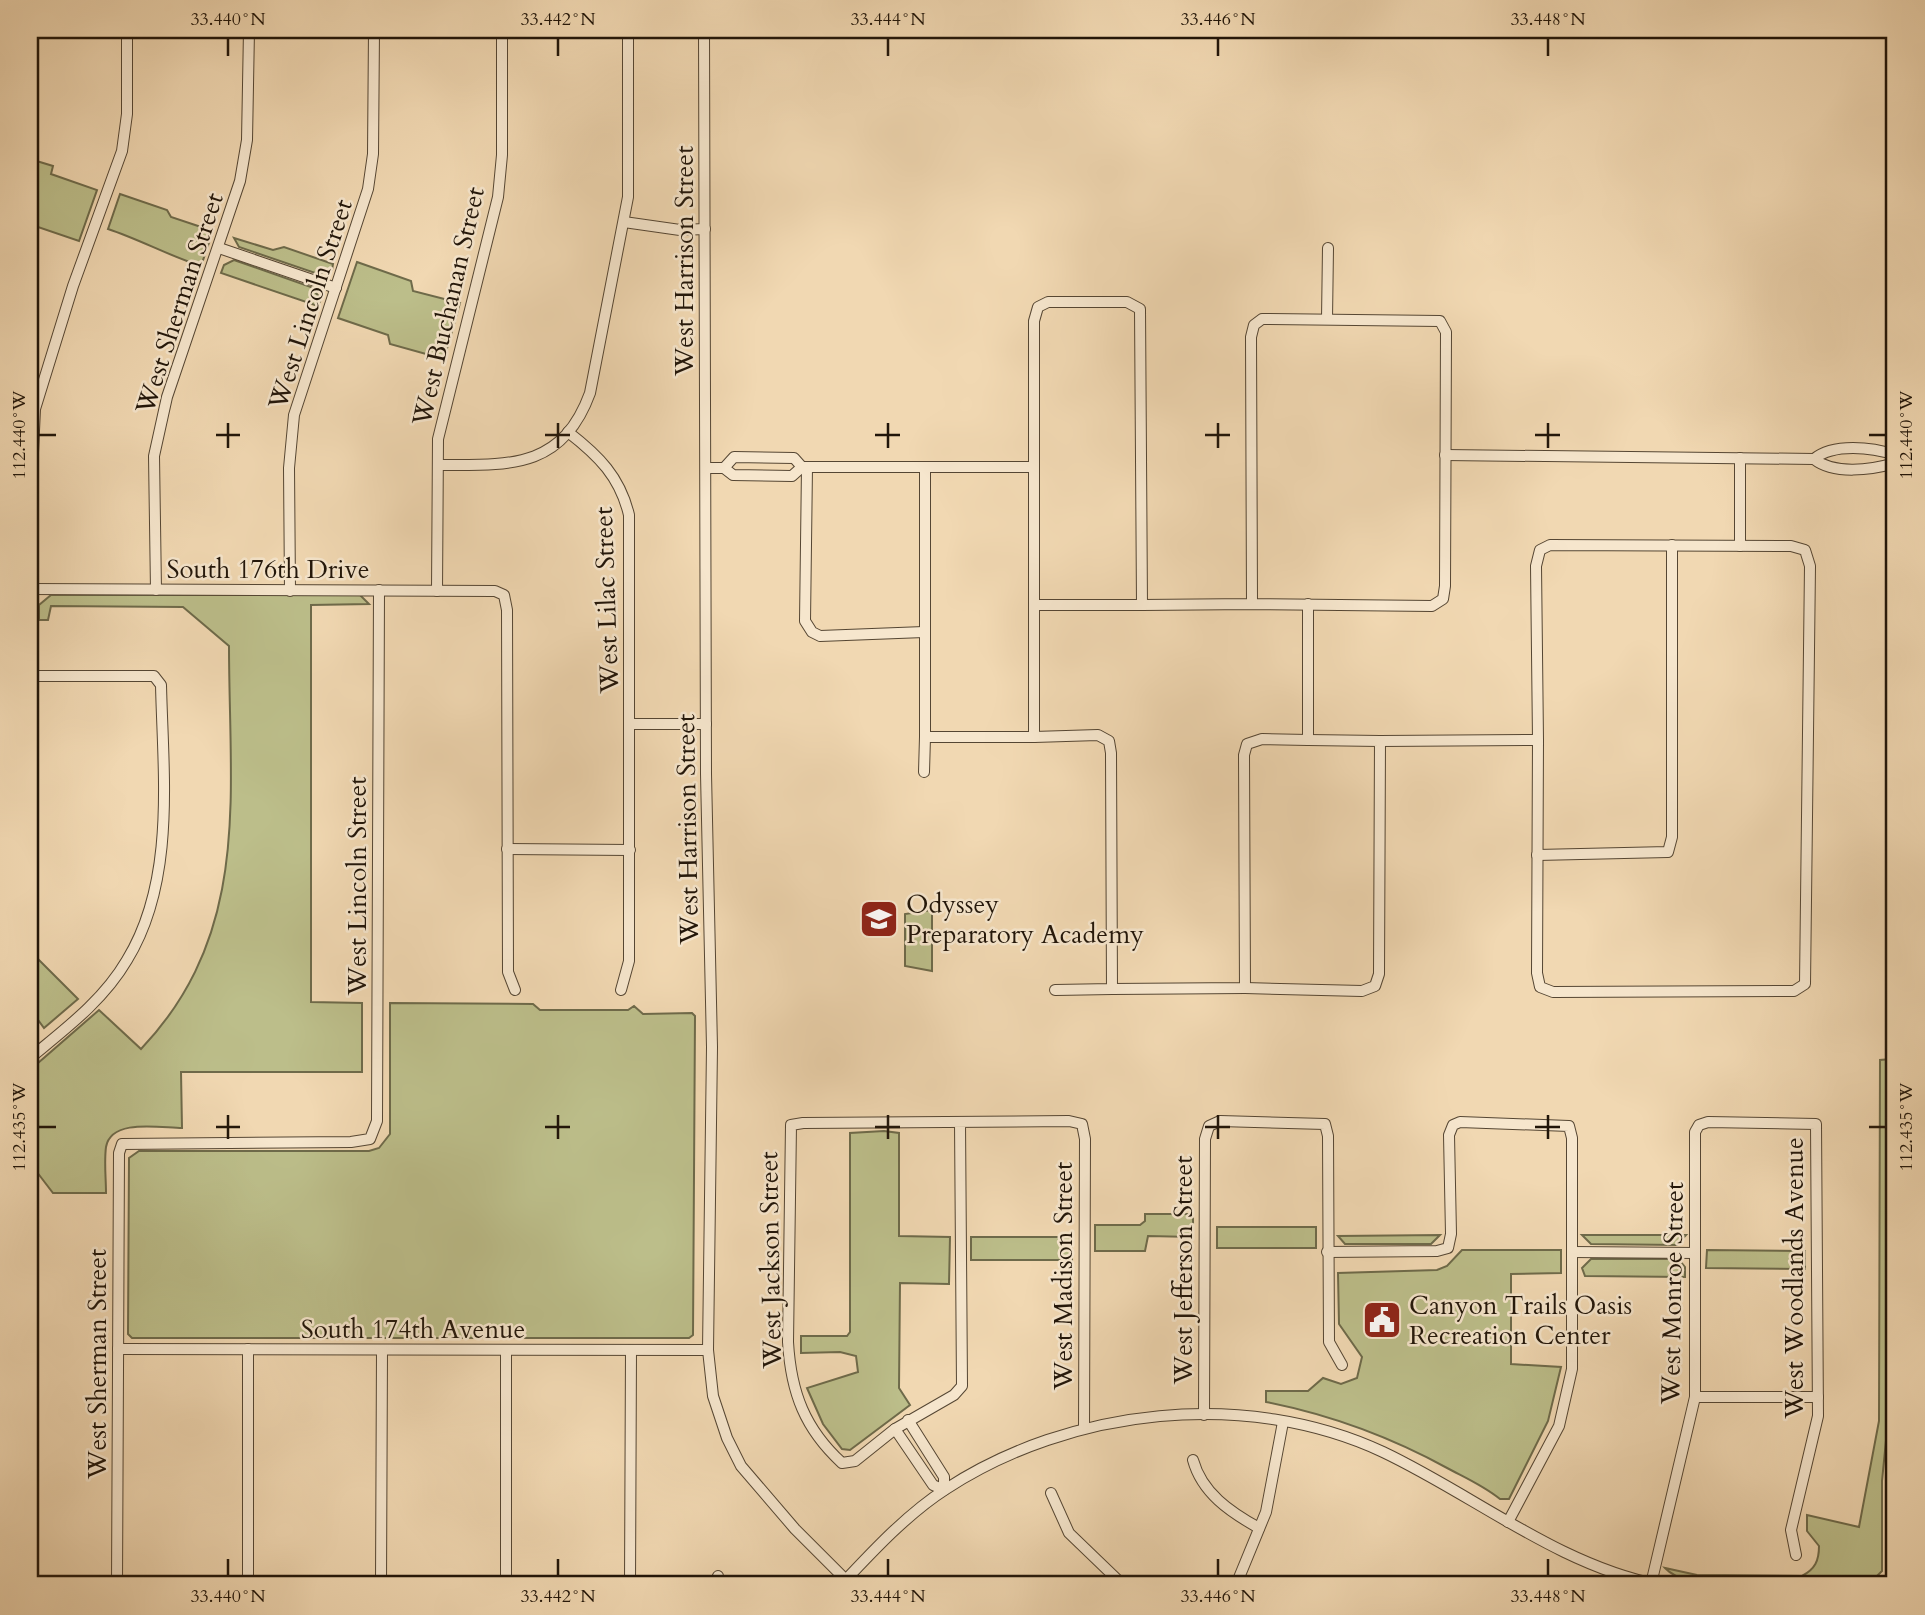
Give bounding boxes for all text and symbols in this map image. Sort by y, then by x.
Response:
text: 33.440°N [190,7,266,32]
text: 33.442°N [520,7,596,32]
text: 33.444°N [850,7,926,32]
text: 33.446°N [1180,7,1256,32]
text: 33.448°N [1510,7,1586,32]
street label: West Harrison Street [667,146,702,377]
street label: West Buchanan Street [404,183,493,430]
street label: West Sherman Street [127,188,232,419]
street label: West Lincoln Street [260,195,361,415]
text: 112.440°W [7,390,32,480]
text: 112.440°W [1894,390,1919,480]
street label: West Lilac Street [586,506,627,695]
street label: South 176th Drive [166,552,370,587]
street label: West Harrison Street [668,713,707,946]
street label: West Lincoln Street [340,776,375,997]
place label: Odyssey Preparatory Academy [906,887,1144,952]
school or university icon: Odyssey Preparatory Academy [858,898,900,940]
text: 112.435°W [7,1082,32,1172]
text: 112.435°W [1894,1082,1919,1172]
street label: West Woodlands Avenue [1777,1137,1812,1420]
street label: West Jackson Street [751,1151,790,1370]
street label: West Jefferson Street [1166,1156,1201,1386]
street label: West Madison Street [1046,1162,1081,1391]
street label: West Monroe Street [1653,1181,1692,1406]
street label: West Sherman Street [80,1249,115,1480]
place label: Canyon Trails Oasis Recreation Center [1409,1288,1632,1353]
public building icon: Canyon Trails Oasis Recreation Center [1361,1299,1403,1341]
street label: South 174th Avenue [301,1312,525,1347]
text: 33.440°N [190,1584,266,1609]
text: 33.442°N [520,1584,596,1609]
text: 33.444°N [850,1584,926,1609]
text: 33.446°N [1180,1584,1256,1609]
text: 33.448°N [1510,1584,1586,1609]

